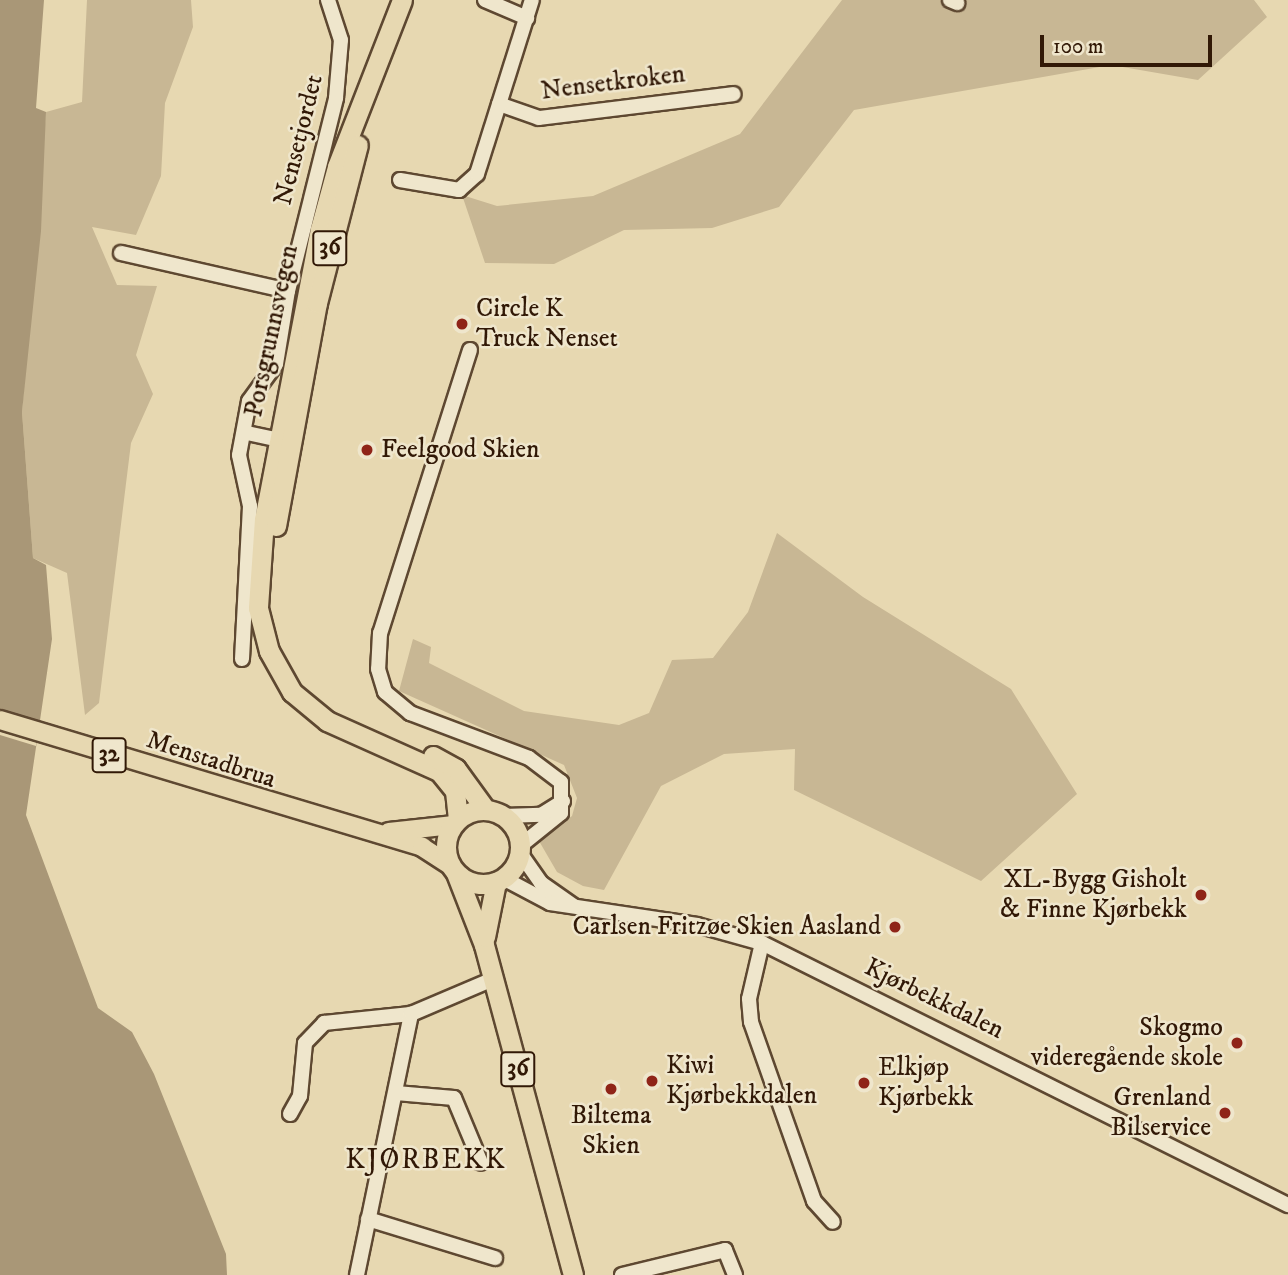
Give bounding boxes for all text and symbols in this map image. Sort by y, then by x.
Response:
scale bar [1043,21,1214,65]
text: 100 m [1053,34,1104,60]
street label: Nensetkroken [539,59,687,107]
street label: Nensetjordet [268,71,330,209]
road number: 36 [311,228,349,268]
street label: Porsgrunnsvegen [239,242,305,420]
place label: Circle K Truck Nenset [476,293,618,354]
marker: Circle K Truck Nenset [454,316,470,332]
place label: Feelgood Skien [381,434,540,466]
marker: Feelgood Skien [359,442,375,458]
street label: Menstadbrua [142,724,280,796]
road number: 32 [92,734,126,776]
place label: XL-Bygg Gisholt & Finne Kjørbekk [1000,864,1187,926]
marker: XL-Bygg Gisholt & Finne Kjørbekk [1193,887,1209,903]
place label: Carlsen Fritzøe Skien Aasland [572,911,881,943]
marker: Carlsen Fritzøe Skien Aasland [887,919,903,935]
street label: Kjørbekkdalen [859,952,1009,1046]
place label: Skogmo videregående skole [1031,1012,1223,1074]
marker: Skogmo videregående skole [1229,1035,1245,1051]
road number: 36 [499,1049,537,1090]
place label: Kiwi Kjørbekkdalen [666,1050,817,1112]
place label: Elkjøp Kjørbekk [878,1052,973,1114]
marker: Kiwi Kjørbekkdalen [644,1073,660,1089]
marker: Elkjøp Kjørbekk [856,1075,872,1091]
marker: Biltema Skien [603,1081,619,1097]
place label: Grenland Bilservice [1111,1082,1211,1144]
place label: Biltema Skien [571,1100,651,1162]
marker: Grenland Bilservice [1217,1105,1233,1121]
district label: KJØRBEKK [346,1143,506,1177]

